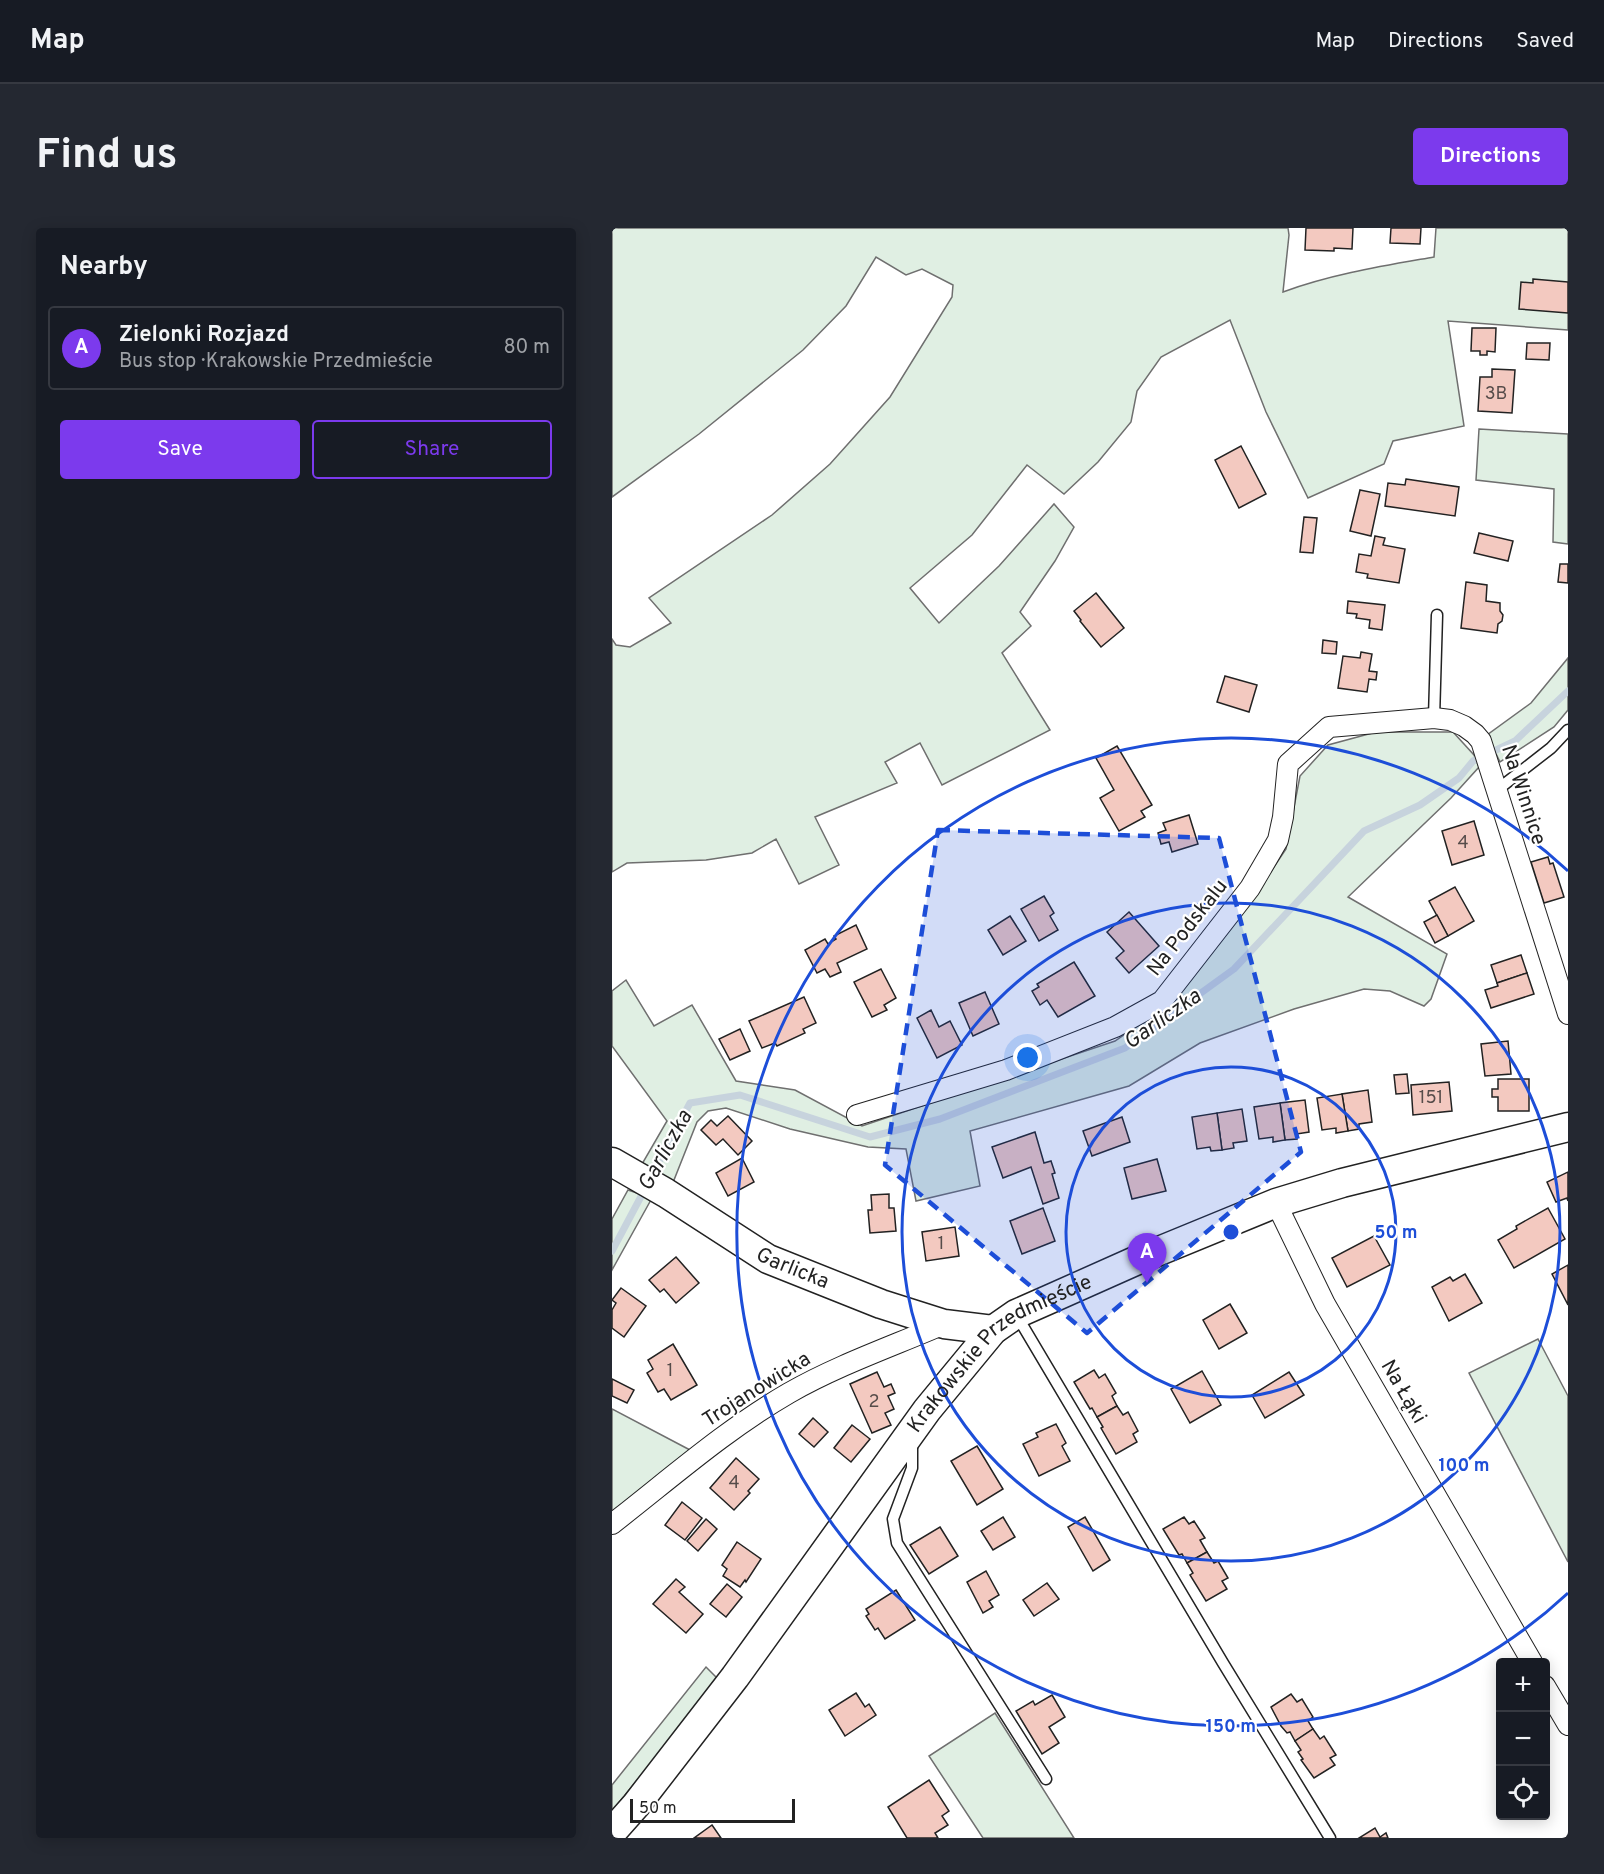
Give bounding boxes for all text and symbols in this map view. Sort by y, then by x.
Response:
text: Map [30,23,85,59]
text: Map [1315,28,1355,55]
text: Directions [1388,28,1483,55]
text: Saved [1516,28,1574,55]
button: Directions [1413,128,1568,185]
text: Find us [36,130,177,183]
text: Nearby [60,251,148,284]
text: Zielonki Rozjazd [119,322,289,349]
text: A [74,335,89,361]
text: 80 m [504,335,550,361]
text: Bus stop · Krakowskie Przedmieście [119,349,433,375]
house number: 3B [1485,383,1507,406]
button: Save [60,420,300,479]
button: Share [312,420,552,479]
street label: Na Winnice [1494,741,1552,849]
house number: 4 [1457,832,1469,855]
street label: Na Podskalu [1142,874,1234,982]
water label: Garliczka [1119,983,1207,1056]
your location [1013,1043,1042,1072]
house number: 151 [1419,1087,1443,1110]
water label: Garliczka [633,1105,699,1196]
centre of rings [1221,1222,1241,1242]
text: 50 m [1374,1222,1418,1245]
house number: 1 [938,1233,944,1256]
pin: A [1128,1234,1166,1283]
street label: Garlicka [750,1241,833,1295]
street label: Krakowskie Przedmieście [901,1269,1096,1438]
street label: Trojanowicka [698,1346,816,1434]
street label: Na Łąki [1374,1355,1432,1429]
house number: 1 [667,1360,673,1383]
house number: 2 [868,1391,880,1414]
text: 100 m [1438,1455,1490,1478]
house number: 4 [728,1472,740,1495]
map controls [1496,1658,1550,1820]
button: + [1496,1658,1550,1712]
button: − [1496,1712,1550,1766]
text: 150 m [1206,1716,1256,1739]
button: locate [1496,1766,1550,1820]
scale bar [630,1796,795,1824]
text: 50 m [639,1799,677,1819]

